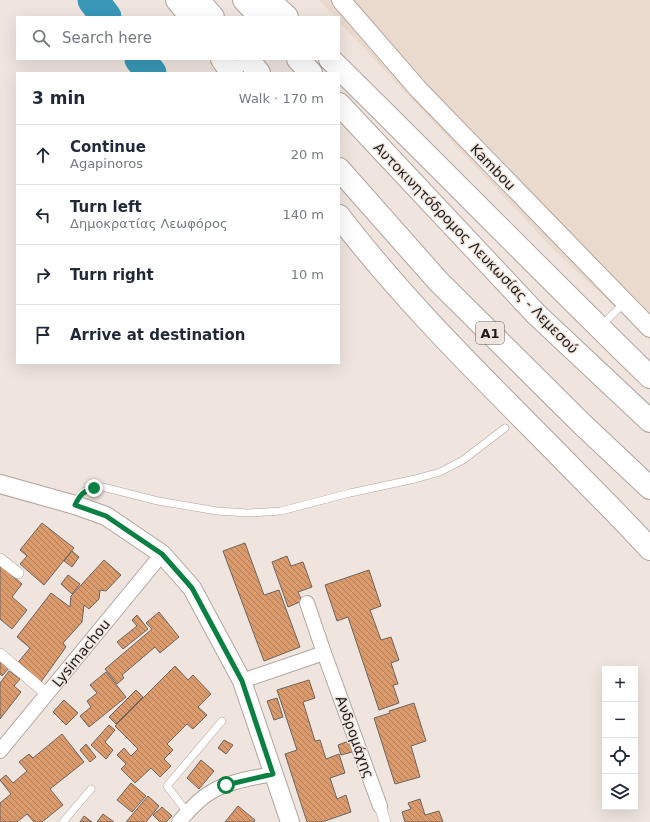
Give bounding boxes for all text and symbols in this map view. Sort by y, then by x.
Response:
search box [16,16,340,60]
icon: search [30,27,52,49]
text: Search here [62,29,152,47]
text: 3 min [32,88,85,108]
text: Walk · 170 m [239,91,324,106]
text: Continue [70,138,146,156]
street label: Αυτοκινητόδρομος Λευκωσίας - Λεμεσού [371,139,581,357]
street label: Kambou [467,141,519,193]
icon: ahead [32,144,54,166]
text: 20 m [291,147,324,162]
text: Agapinoros [70,156,143,171]
text: Turn left [70,198,142,216]
icon: left [32,204,54,226]
text: 140 m [282,207,324,222]
text: Δημοκρατίας Λεωφόρος [70,216,228,231]
icon: right [32,264,54,286]
text: Turn right [70,266,154,284]
text: 10 m [291,267,324,282]
road number: A1 [476,322,504,344]
icon: arrive [32,324,54,346]
text: Arrive at destination [70,326,245,344]
route end [85,479,103,497]
street label: Lysimachou [49,616,113,690]
map controls [602,666,638,810]
button: + [602,666,638,702]
street label: Ανδρομάχης [333,694,377,780]
button: − [602,702,638,738]
button: locate [602,738,638,774]
button: layers [602,774,638,810]
route start [217,776,235,794]

